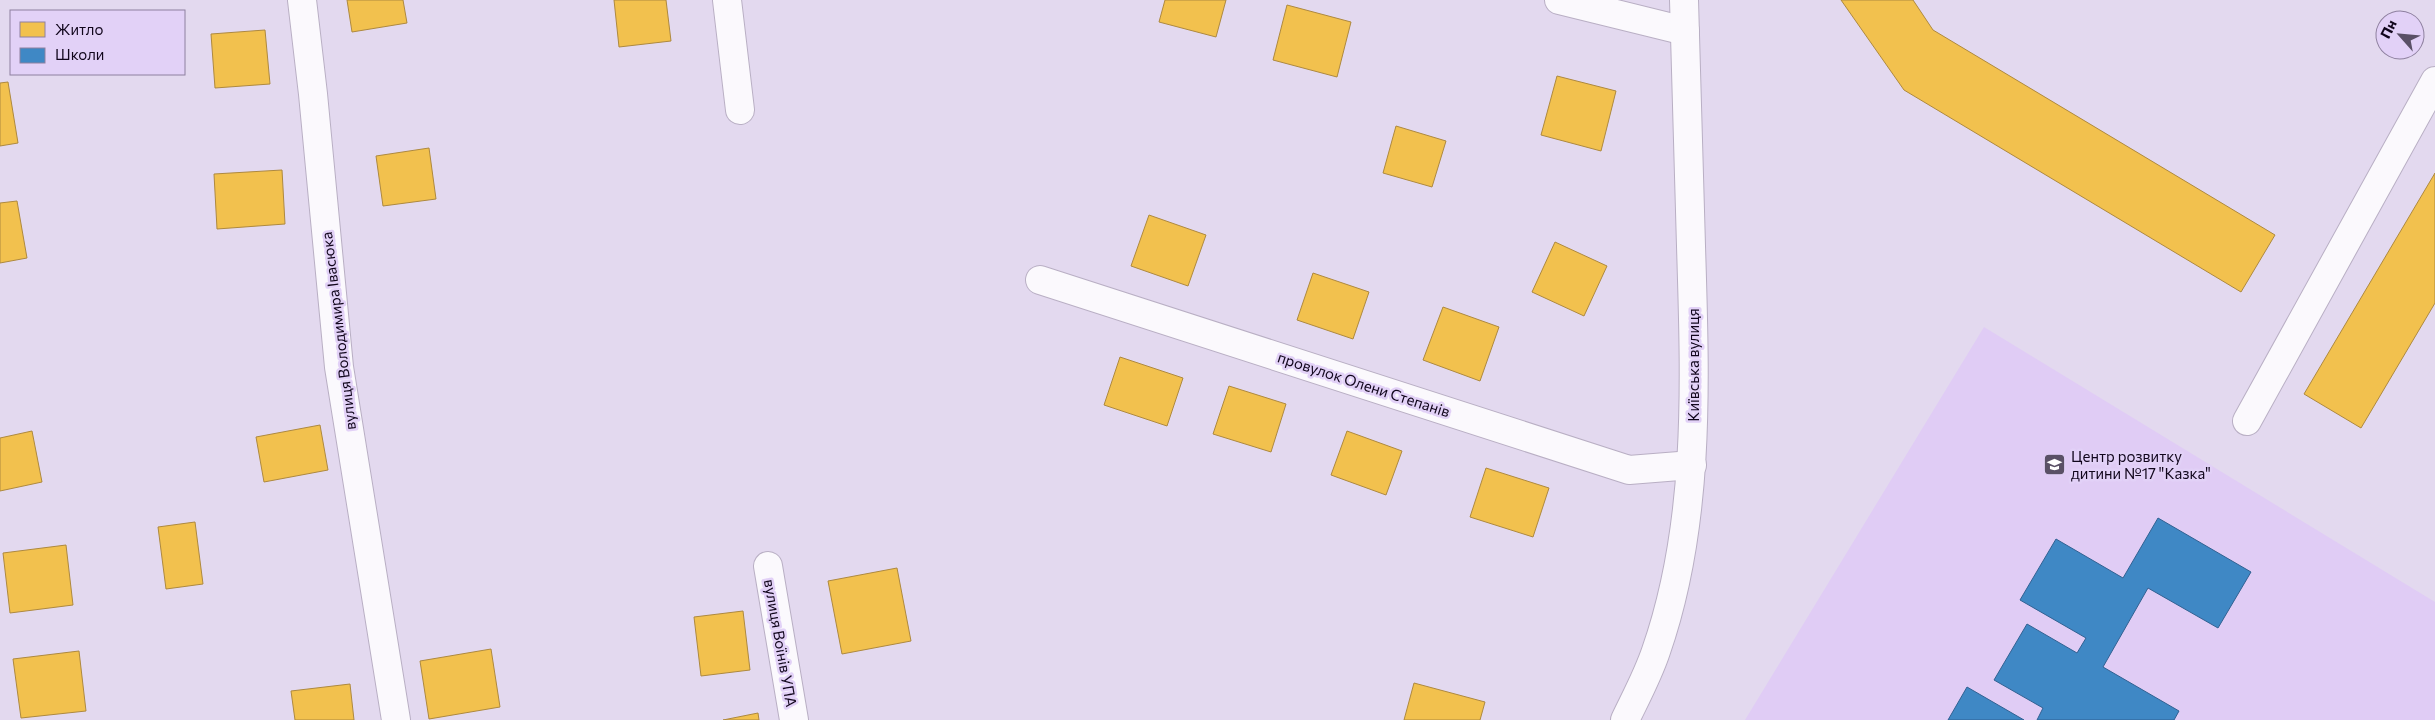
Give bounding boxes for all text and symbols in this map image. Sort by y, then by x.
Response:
legend [10,10,185,75]
north arrow [2375,10,2425,60]
text: Пн [2376,17,2400,41]
text: Житло [55,20,103,38]
text: Школи [55,45,104,63]
street label: вулиця Володимира Івасюка [317,231,359,431]
street label: Київська вулиця [1684,308,1702,422]
street label: провулок Олени Степанів [1276,348,1453,420]
place label: Центр розвитку дитини №17 "Казка" [2071,447,2211,482]
school or university icon: Центр розвитку дитини №17 "Казка" [2043,453,2067,477]
street label: вулиця Воїнів УПА [761,578,801,708]

